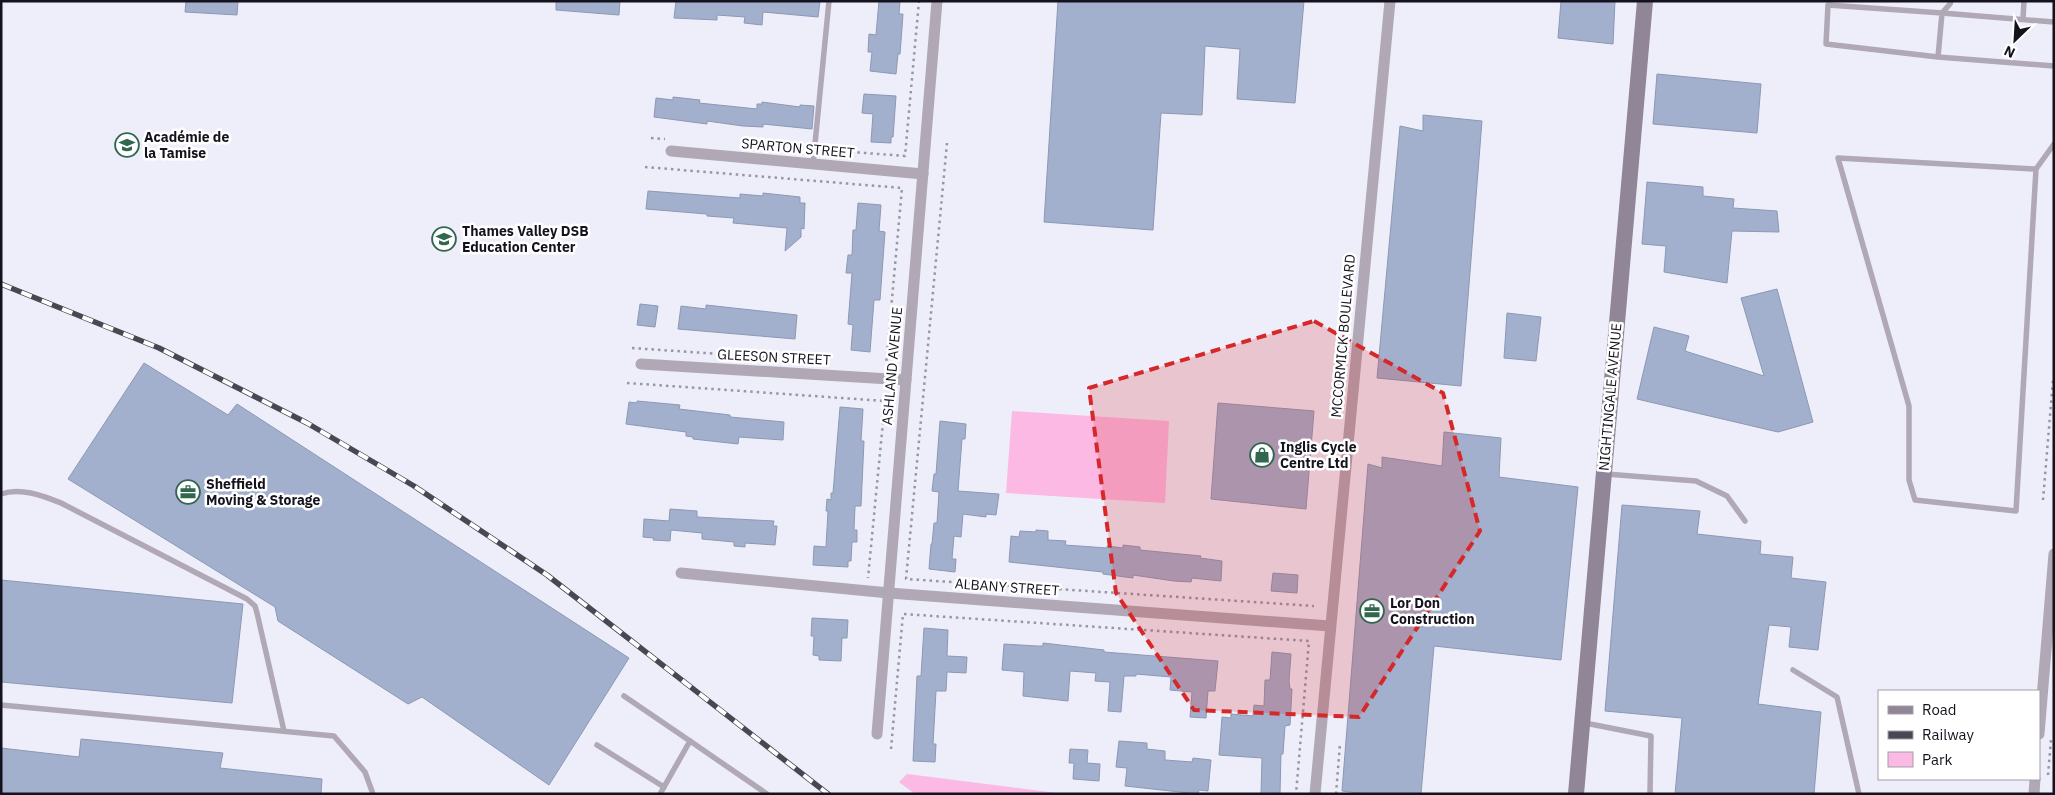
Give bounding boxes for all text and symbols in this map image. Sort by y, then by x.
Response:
north arrow [1990,15,2040,65]
text: N [2001,41,2018,62]
place label: Académie de la Tamise [144,128,229,162]
school or university icon: Académie de la Tamise [114,132,140,158]
street label: SPARTON STREET [741,134,855,162]
place label: Thames Valley DSB Education Center [462,222,589,256]
school or university icon: Thames Valley DSB Education Center [431,226,457,252]
street label: MCCORMICK BOULEVARD [1327,254,1359,418]
street label: ASHLAND AVENUE [878,306,906,426]
street label: NIGHTINGALE AVENUE [1595,322,1625,472]
street label: GLEESON STREET [717,345,831,369]
place label: Inglis Cycle Centre Ltd [1280,438,1357,472]
shop icon: Inglis Cycle Centre Ltd [1249,442,1275,468]
place label: Sheffield Moving & Storage [206,475,320,509]
office icon: Sheffield Moving & Storage [175,479,201,505]
street label: ALBANY STREET [954,574,1060,600]
place label: Lor Don Construction [1390,594,1475,628]
office icon: Lor Don Construction [1359,598,1385,624]
legend [1878,690,2040,780]
text: Road [1922,700,1957,719]
text: Railway [1922,725,1975,744]
text: Park [1922,750,1952,769]

